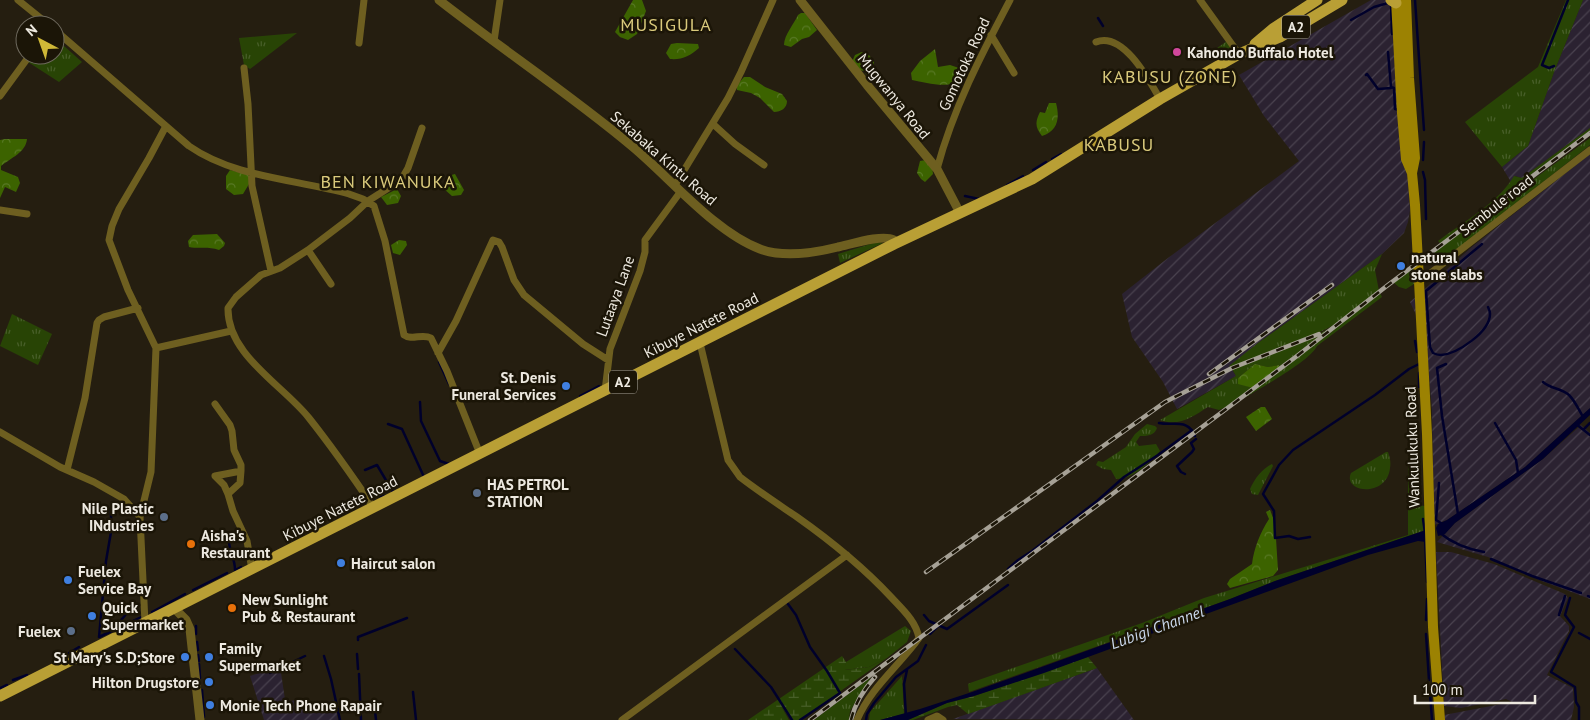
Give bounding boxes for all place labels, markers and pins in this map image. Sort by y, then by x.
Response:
place label: Kahondo Buffalo Hotel [1187,43,1334,62]
marker: Kahondo Buffalo Hotel [1171,46,1183,58]
place label: natural stone slabs [1411,248,1483,284]
marker: natural stone slabs [1395,260,1407,272]
place label: St. Denis Funeral Services [451,368,556,404]
marker: St. Denis Funeral Services [560,380,572,392]
place label: HAS PETROL STATION [487,475,569,511]
marker: HAS PETROL STATION [471,487,483,499]
place label: Nile Plastic INdustries [82,499,154,535]
marker: Nile Plastic INdustries [158,511,170,523]
place label: Aisha's Restaurant [201,526,271,562]
marker: Aisha's Restaurant [185,538,197,550]
place label: Haircut salon [351,554,436,573]
marker: Haircut salon [335,557,347,569]
place label: Fuelex Service Bay [78,562,152,598]
marker: Fuelex Service Bay [62,574,74,586]
place label: New Sunlight Pub & Restaurant [242,590,356,626]
place label: Quick Supermarket [102,598,185,634]
marker: New Sunlight Pub & Restaurant [226,602,238,614]
marker: Quick Supermarket [86,610,98,622]
place label: Fuelex [18,622,61,641]
marker: Fuelex [65,625,77,637]
place label: Family Supermarket [219,639,302,675]
place label: St Mary's S.D;Store [54,648,175,667]
marker: St Mary's S.D;Store [179,651,191,663]
marker: Family Supermarket [203,651,215,663]
place label: Hilton Drugstore [92,673,199,692]
marker: Hilton Drugstore [203,676,215,688]
place label: Monie Tech Phone Rapair [220,696,382,715]
marker: Monie Tech Phone Rapair [204,699,216,711]

